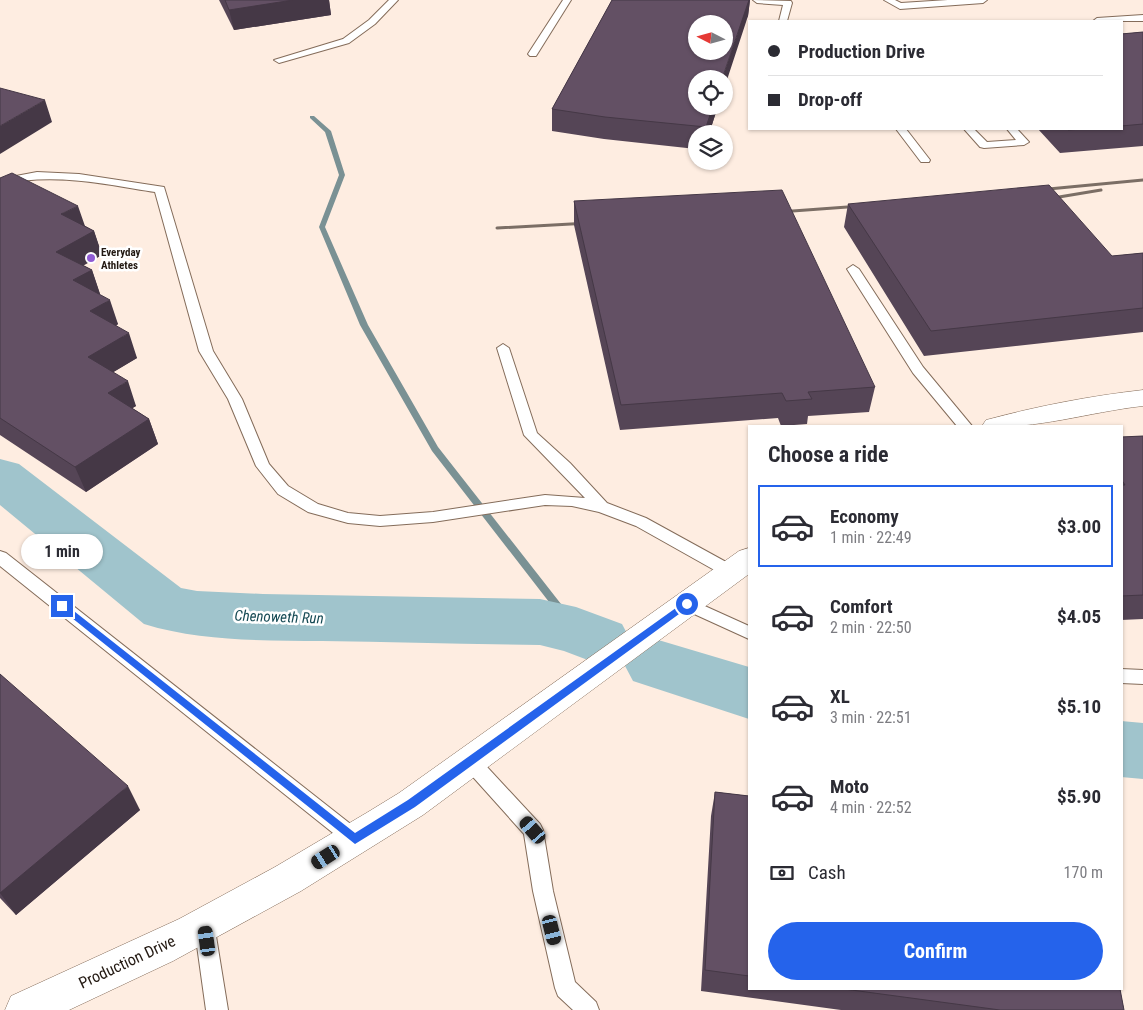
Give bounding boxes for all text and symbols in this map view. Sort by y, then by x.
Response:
north arrow [688,15,732,60]
map controls [688,15,733,170]
text: Production Drive [798,40,925,63]
button: locate [688,70,733,115]
text: Drop-off [798,88,862,111]
button: layers [688,125,733,170]
place label: Everyday Athletes [101,246,141,272]
marker: Everyday Athletes [85,252,97,264]
text: Choose a ride [768,442,889,467]
icon: car [770,504,815,549]
text: Economy [830,505,899,528]
text: $3.00 [1057,515,1101,538]
text: 1 min · 22:49 [830,528,912,547]
callout: 1 min [21,534,103,568]
text: 1 min [44,542,80,561]
route start [676,593,698,615]
icon: car [770,594,815,639]
route end [51,595,73,617]
text: Comfort [830,595,893,618]
text: $4.05 [1057,605,1101,628]
water label: Chenoweth Run [234,606,324,628]
text: 2 min · 22:50 [830,618,912,637]
icon: car [770,684,815,729]
text: XL [830,685,850,708]
text: $5.10 [1057,695,1101,718]
text: 3 min · 22:51 [830,708,912,727]
icon: car [770,774,815,819]
text: Moto [830,775,869,798]
text: $5.90 [1057,785,1101,808]
text: 4 min · 22:52 [830,798,912,817]
car [517,814,548,846]
car [309,843,342,871]
icon: cash [768,859,796,887]
text: Cash [808,861,846,884]
text: 170 m [1064,863,1103,882]
car [541,914,562,946]
button: Confirm [768,922,1103,980]
car [197,925,216,957]
street label: Production Drive [76,931,178,993]

